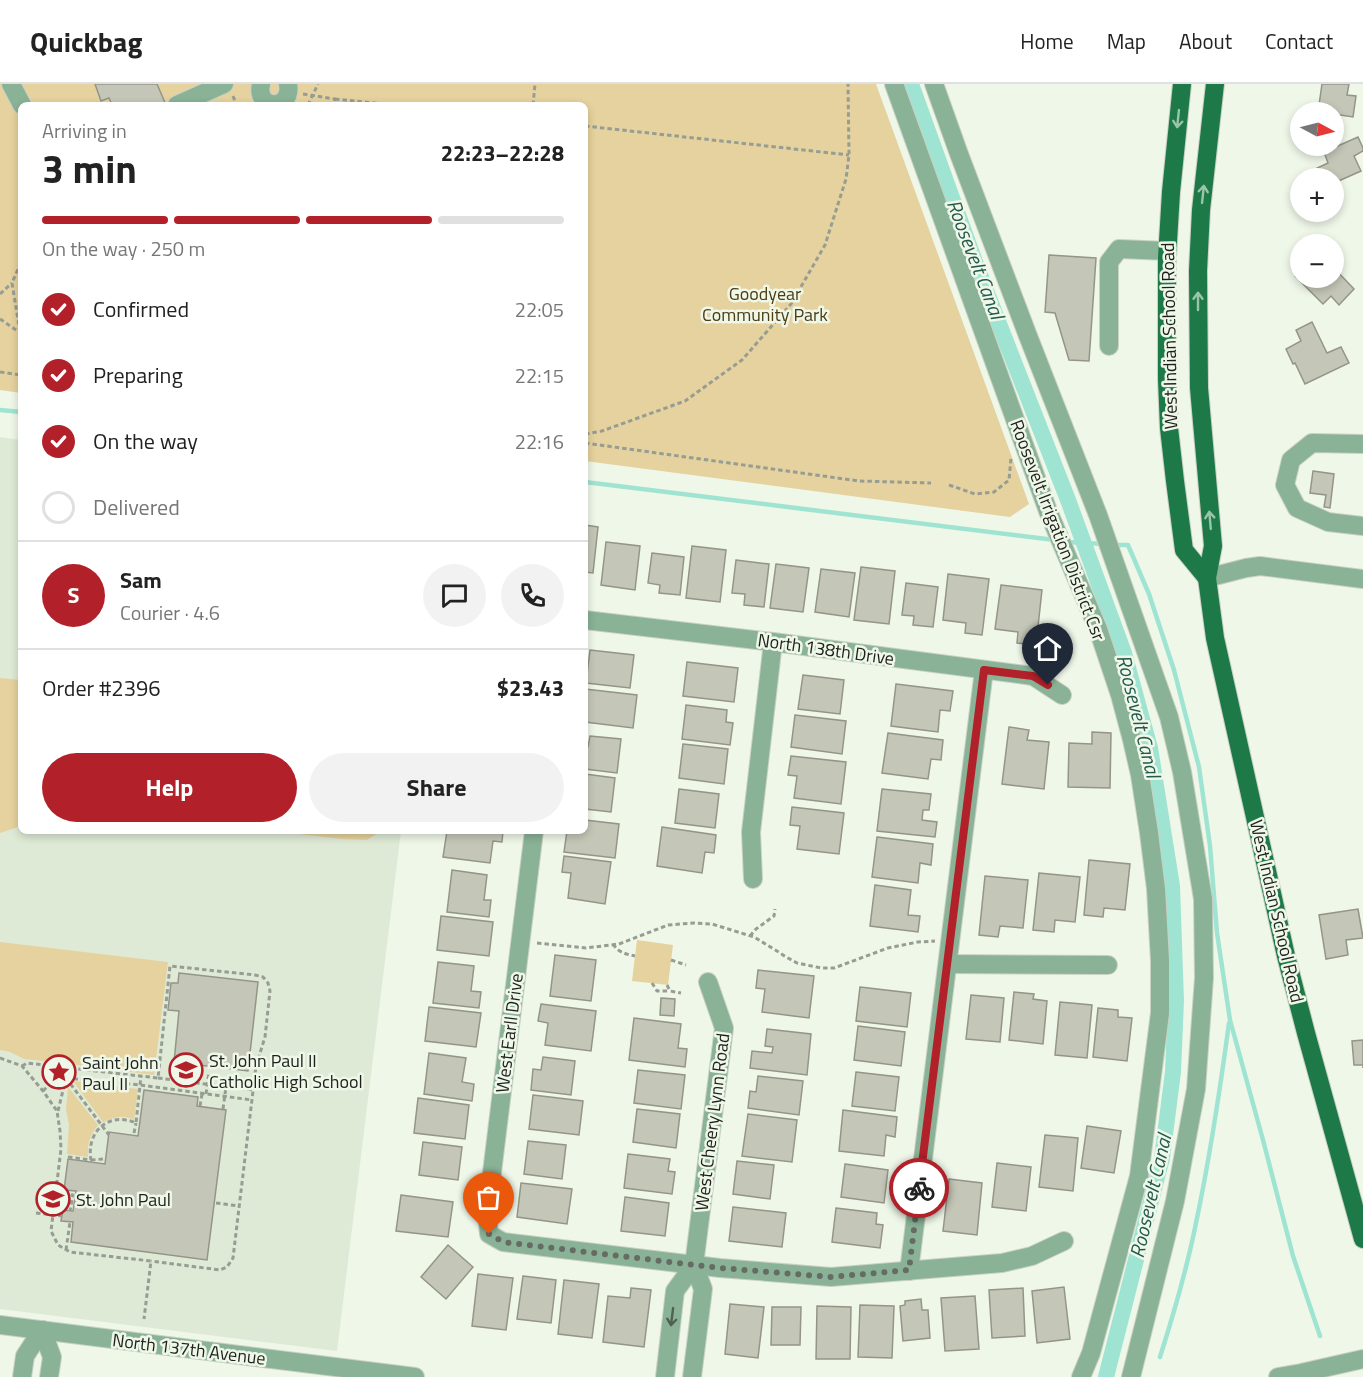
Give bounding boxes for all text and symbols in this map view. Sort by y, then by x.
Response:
text: Quickbag [30,20,142,63]
text: Home [1020,25,1074,57]
text: Map [1107,25,1146,57]
text: About [1179,25,1232,57]
text: Contact [1265,25,1333,57]
north arrow [1290,102,1344,156]
map controls [1290,102,1344,288]
one-way arrow [1172,108,1183,128]
text: Arriving in [42,115,127,146]
text: 22:23–22:28 [441,136,564,170]
text: 3 min [42,139,137,198]
button: + [1290,168,1344,222]
one-way arrow [1198,185,1209,205]
water label: Roosevelt Canal [939,195,1014,326]
text: On the way · 250 m [42,233,205,264]
button: − [1290,234,1344,288]
street label: West Indian School Road [1154,242,1184,430]
park label: Goodyear Community Park [702,280,828,328]
text: Confirmed [93,292,189,326]
one-way arrow [1192,292,1204,312]
icon: check [42,293,75,326]
text: 22:05 [515,294,564,325]
text: Preparing [93,358,183,392]
icon: check [42,359,75,392]
text: 22:15 [515,360,564,391]
street label: Roosevelt Irrigation District Csr [1003,416,1113,644]
text: On the way [93,424,198,458]
icon: check [42,425,75,458]
text: 22:16 [515,426,564,457]
text: Delivered [93,490,180,524]
one-way arrow [1204,511,1215,531]
text: Sam [120,563,162,597]
button: chat [423,564,486,627]
button: phone [501,564,564,627]
text: S [68,578,79,612]
text: Courier · 4.6 [120,597,220,628]
pin [1022,623,1073,685]
street label: North 138th Drive [756,626,896,672]
icon: home [1031,632,1064,665]
water label: Roosevelt Canal [1109,651,1170,783]
text: Order #2396 [42,671,161,705]
text: $23.43 [497,671,564,705]
button: Help [42,753,297,822]
button: Share [309,753,564,822]
street label: West Indian School Road [1243,817,1311,1005]
street label: West Earll Drive [488,972,530,1094]
street label: West Cheery Lynn Road [688,1032,736,1212]
place label: St. John Paul II Catholic High School [209,1047,363,1095]
place label: Saint John Paul II [82,1049,159,1097]
school or university icon: St. John Paul II Catholic High School [168,1052,204,1088]
place icon: Saint John Paul II [41,1054,77,1090]
water label: Roosevelt Canal [1121,1129,1180,1261]
courier [889,1158,949,1218]
pin [463,1172,514,1234]
icon: bike [903,1172,936,1205]
school or university icon: St. John Paul [35,1181,71,1217]
icon: bag [472,1181,505,1214]
place label: St. John Paul [76,1186,171,1213]
one-way arrow [666,1306,677,1326]
street label: North 137th Avenue [111,1326,267,1372]

